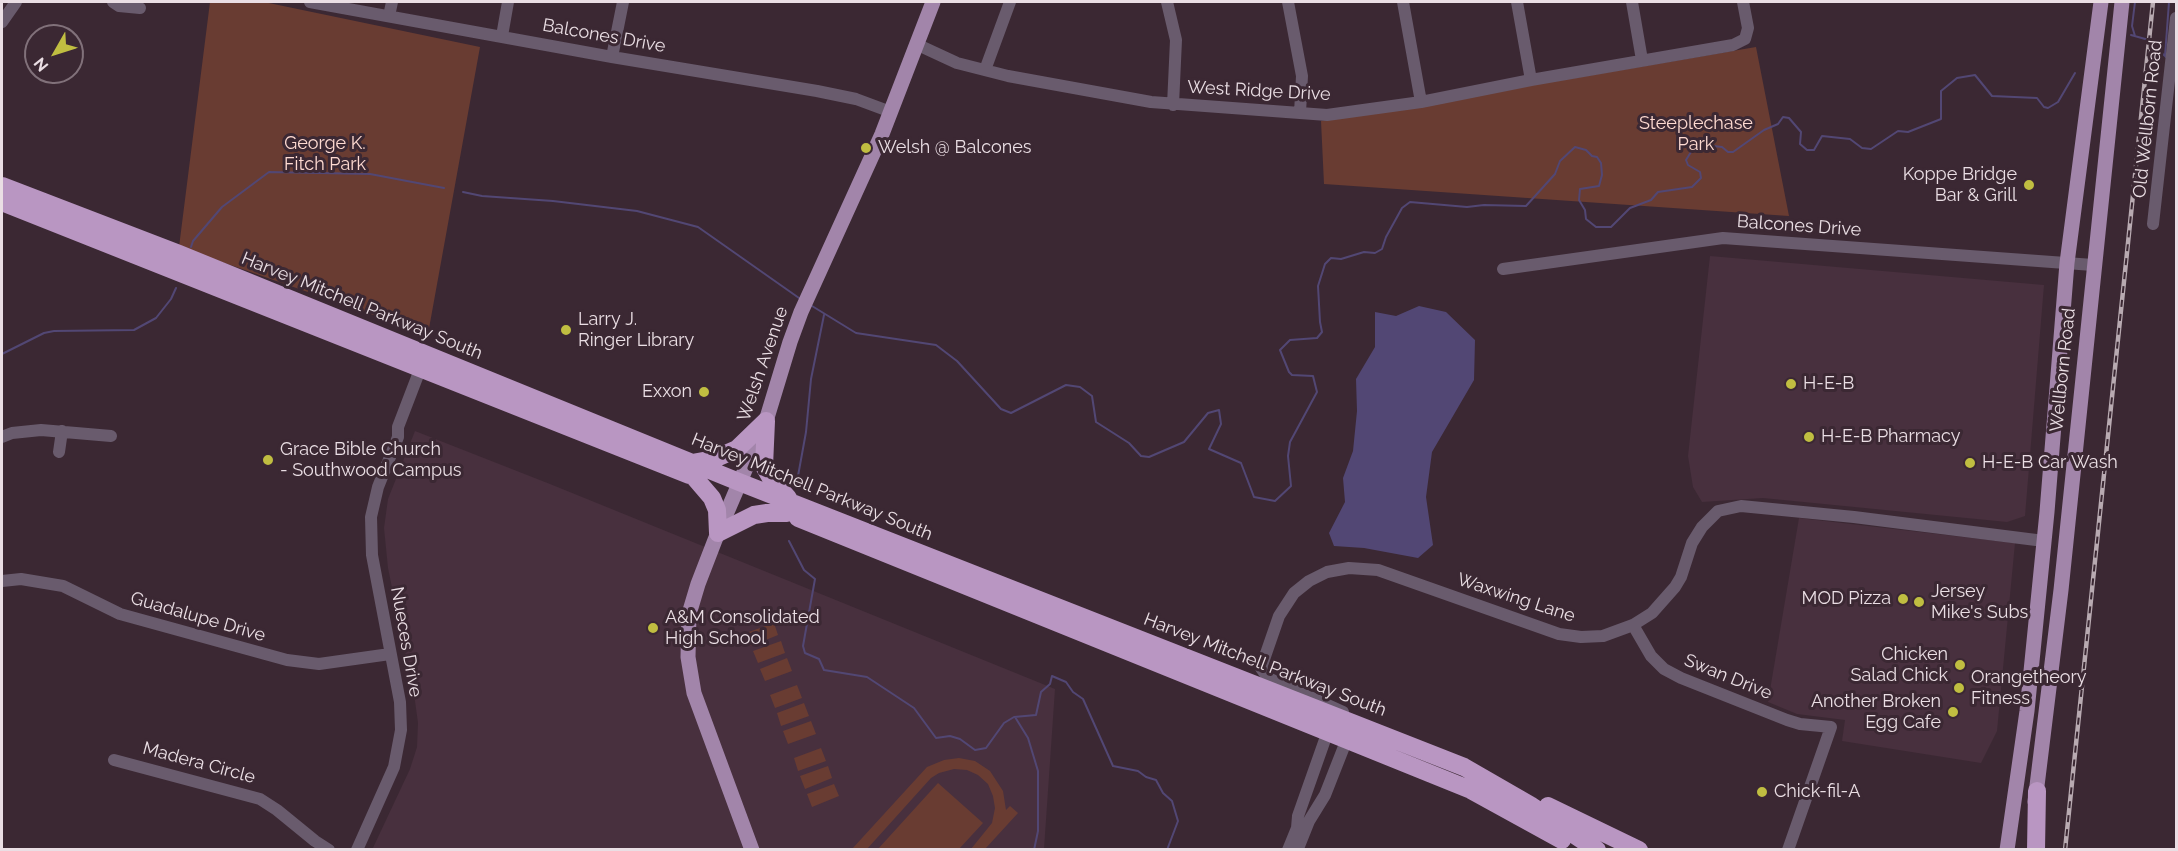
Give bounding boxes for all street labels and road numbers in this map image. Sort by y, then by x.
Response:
street label: Balcones Drive [541,15,667,57]
street label: Old Wellborn Road [2129,39,2167,199]
street label: West Ridge Drive [1187,76,1331,106]
street label: Balcones Drive [1736,211,1862,241]
street label: Harvey Mitchell Parkway South [238,248,486,364]
street label: Welsh Avenue [733,304,793,424]
street label: Wellborn Road [2046,307,2080,433]
street label: Harvey Mitchell Parkway South [688,429,936,545]
street label: Waxwing Lane [1454,569,1578,627]
street label: Nueces Drive [386,585,426,699]
street label: Guadalupe Drive [128,587,268,647]
street label: Harvey Mitchell Parkway South [1141,609,1389,721]
street label: Swan Drive [1681,650,1775,704]
street label: Madera Circle [140,738,258,788]

